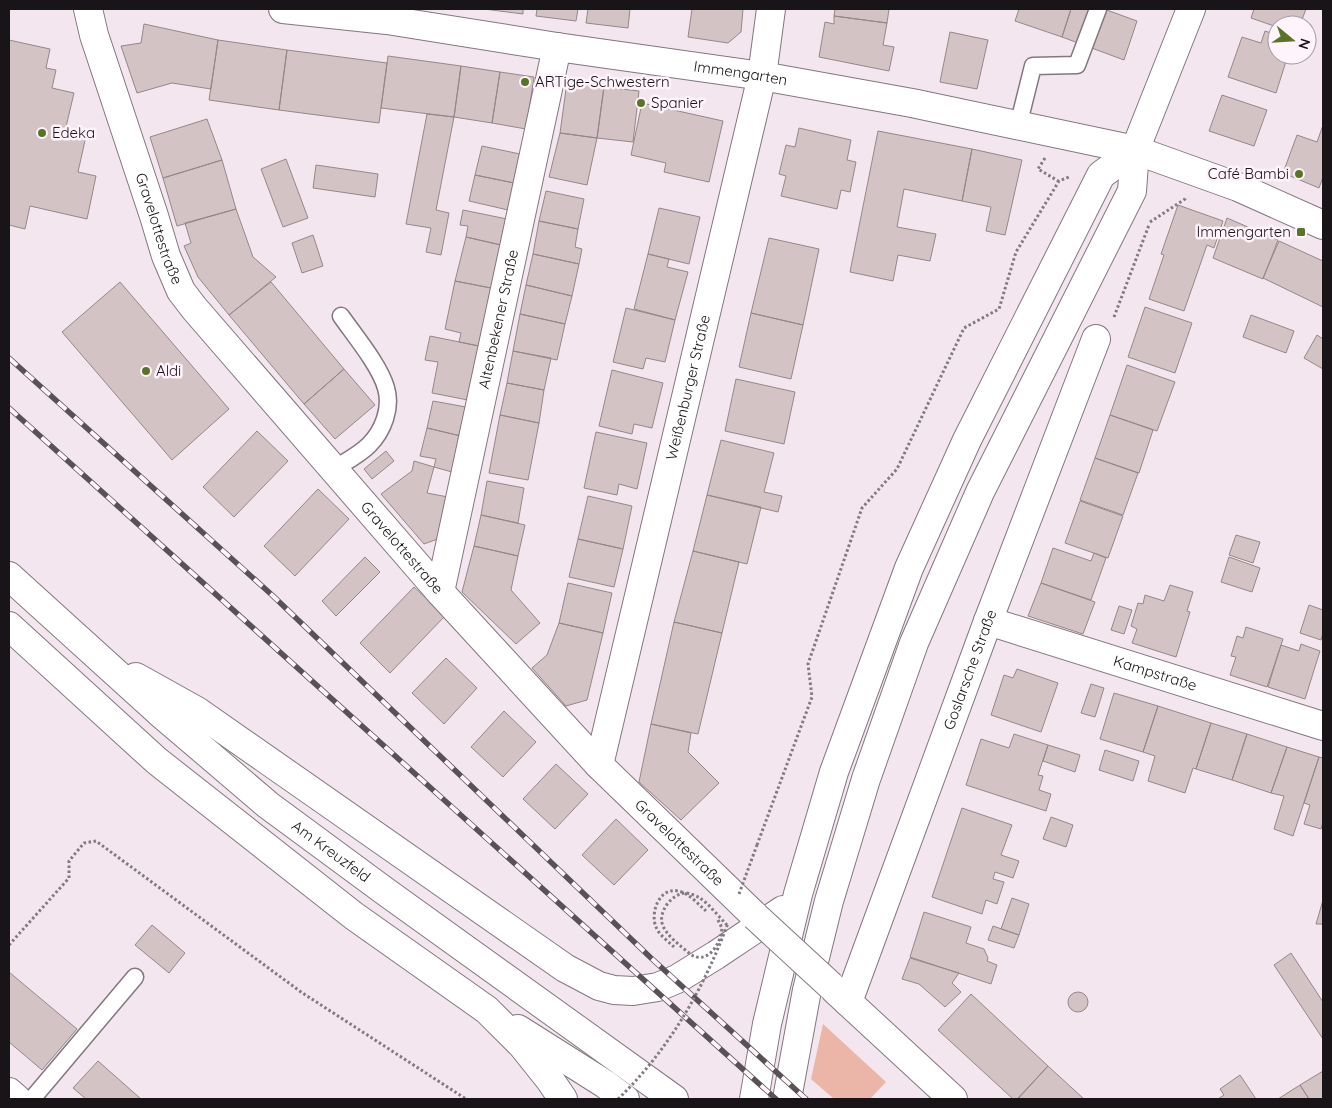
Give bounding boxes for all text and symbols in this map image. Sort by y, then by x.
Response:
north arrow [1267,15,1317,65]
text: N [1294,36,1315,52]
street label: Immengarten [692,56,789,89]
place label: ARTige-Schwestern [535,72,670,91]
marker: ARTige-Schwestern [519,76,531,88]
place label: Spanier [651,93,704,112]
marker: Spanier [635,97,647,109]
place label: Edeka [52,123,95,142]
marker: Edeka [36,127,48,139]
place label: Café Bambi [1208,164,1289,183]
marker: Café Bambi [1293,168,1305,180]
street label: Gravelottestraße [131,170,187,287]
place label: Immengarten [1196,222,1291,241]
marker: Immengarten [1295,226,1307,238]
street label: Altenbekener Straße [474,248,522,390]
street label: Weißenburger Straße [661,313,714,462]
place label: Aldi [156,361,181,380]
marker: Aldi [140,365,152,377]
street label: Gravelottestraße [357,497,448,598]
street label: Goslarsche Straße [939,607,1000,732]
street label: Kampstraße [1111,651,1199,695]
street label: Gravelottestraße [631,795,728,890]
street label: Am Kreuzfeld [288,816,374,886]

